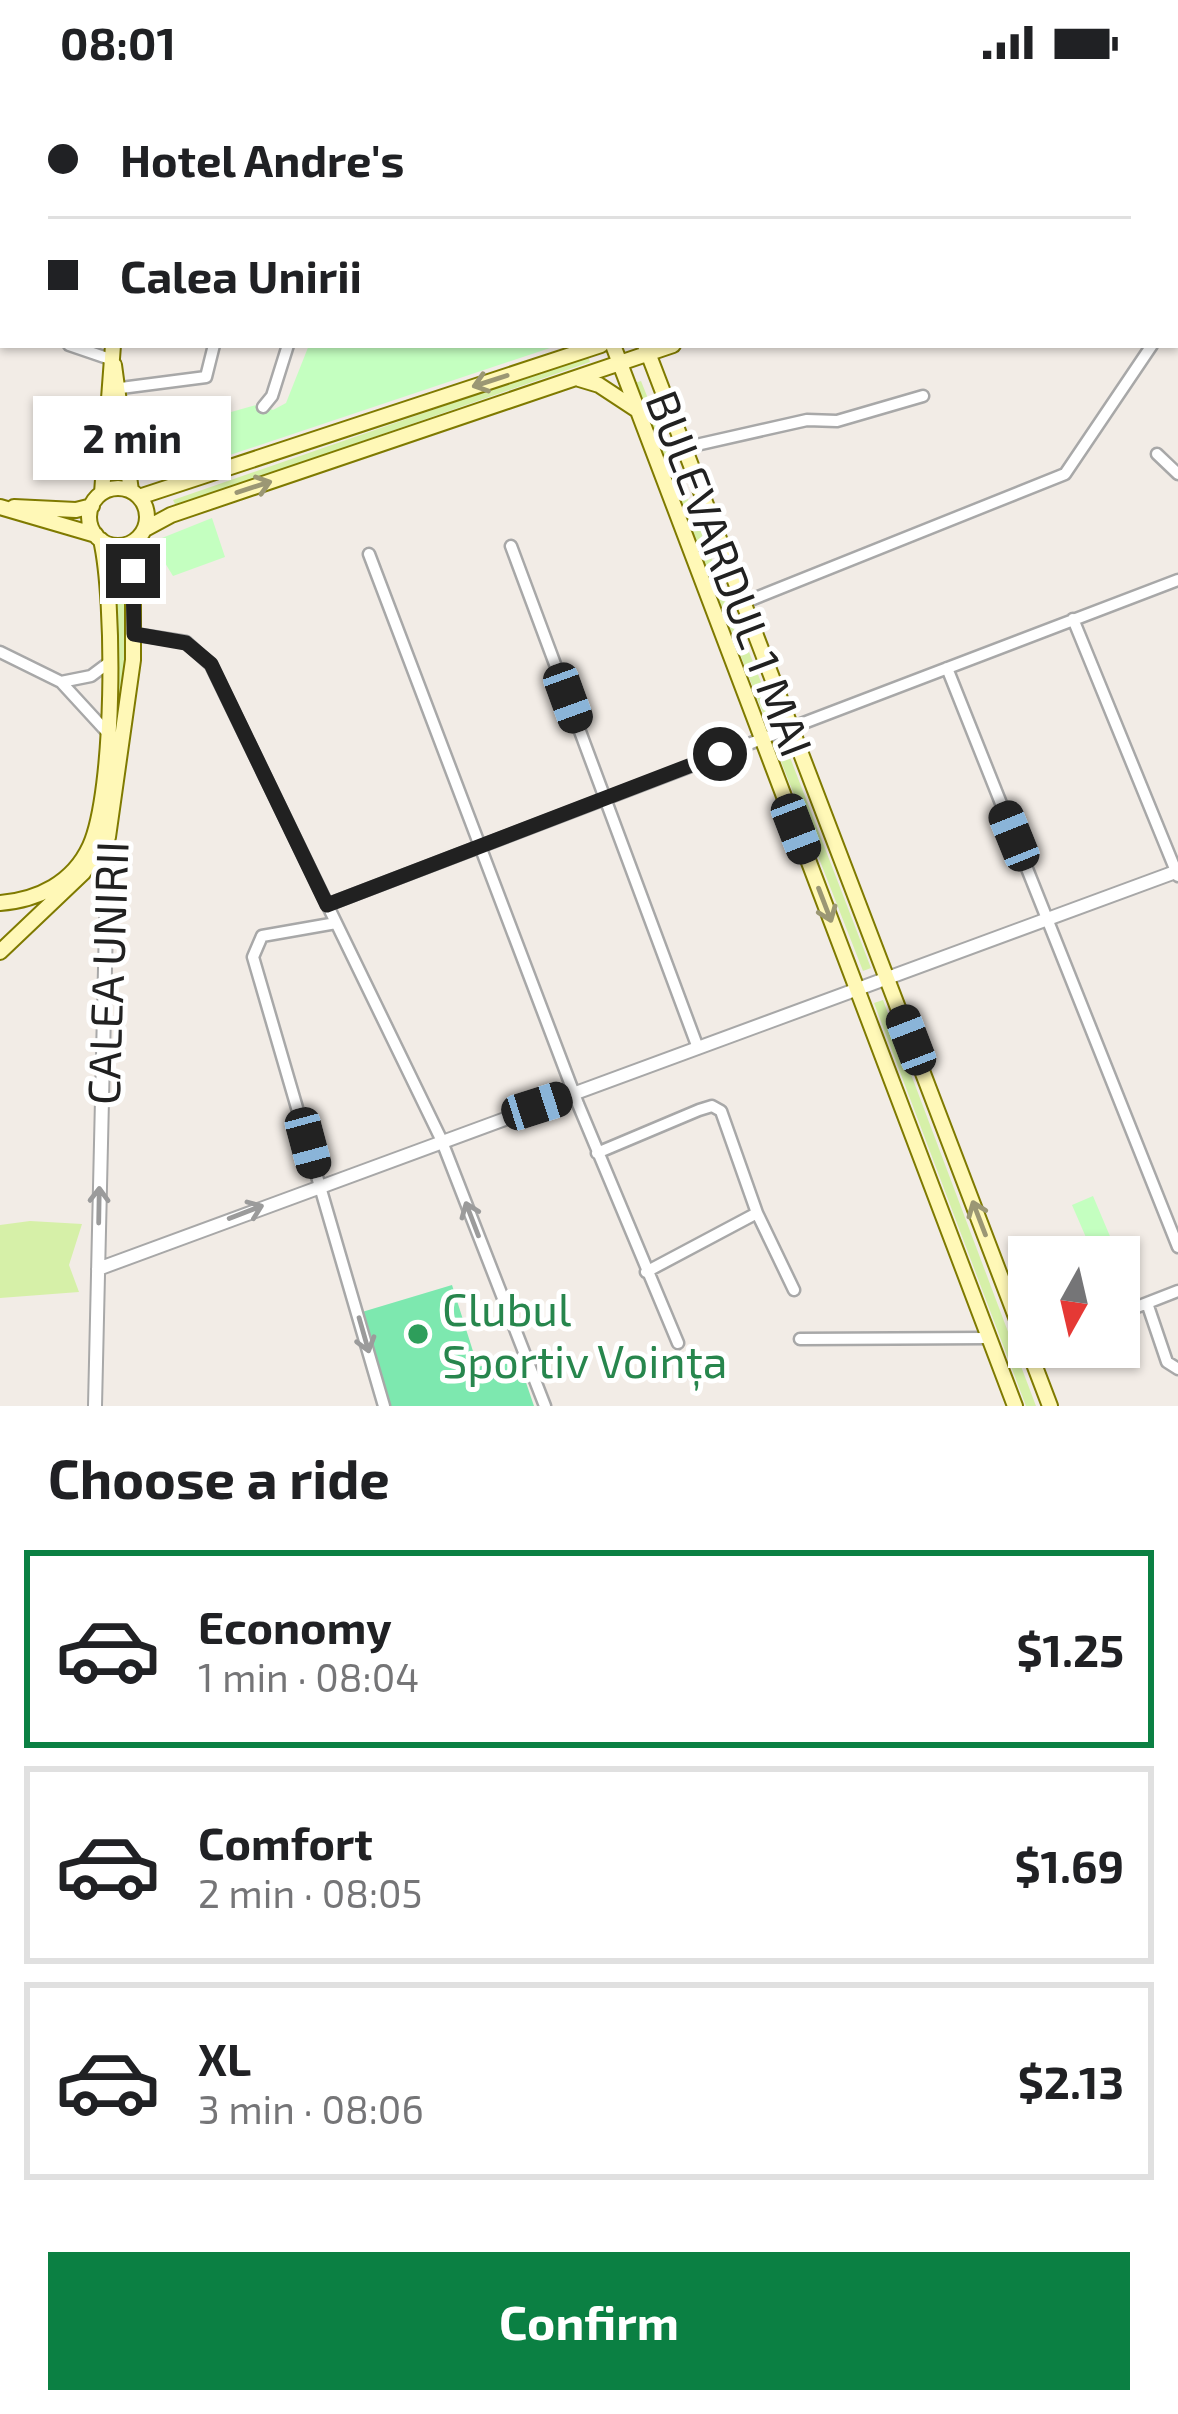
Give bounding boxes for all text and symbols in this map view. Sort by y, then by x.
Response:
text: 08:01 [60,15,176,69]
text: Hotel Andre's [120,132,404,186]
text: Calea Unirii [120,248,362,302]
one-way arrow [472,372,510,394]
street label: BULEVARDUL 1 MAI [636,383,826,763]
callout: 2 min [34,397,232,481]
text: 2 min [82,414,182,461]
one-way arrow [234,475,272,497]
route end [106,544,160,598]
car [539,658,597,738]
route start [693,727,747,781]
car [766,789,826,869]
car [984,796,1044,876]
street label: CALEA UNIRII [74,840,138,1106]
one-way arrow [815,885,837,922]
car [881,1000,941,1080]
car [497,1078,577,1134]
car [281,1104,335,1182]
one-way arrow [88,1186,111,1225]
one-way arrow [227,1199,264,1221]
one-way arrow [966,1200,988,1237]
one-way arrow [459,1201,481,1238]
north arrow [1008,1236,1140,1368]
map controls [1008,1236,1140,1368]
place label: Clubul Sportiv Voința [442,1281,727,1391]
one-way arrow [354,1315,376,1353]
marker: Clubul Sportiv Voința [405,1321,431,1347]
text: Choose a ride [48,1445,390,1510]
icon: car [54,1595,162,1703]
text: Economy [198,1599,392,1653]
text: $1.25 [1016,1622,1124,1676]
text: 1 min · 08:04 [198,1653,419,1700]
icon: car [54,1811,162,1919]
text: Comfort [198,1815,373,1869]
text: $1.69 [1014,1838,1124,1892]
text: 2 min · 08:05 [198,1869,423,1916]
icon: car [54,2027,162,2135]
text: XL [198,2031,251,2085]
text: $2.13 [1018,2054,1124,2108]
text: 3 min · 08:06 [198,2085,424,2132]
button: Confirm [48,2252,1130,2390]

